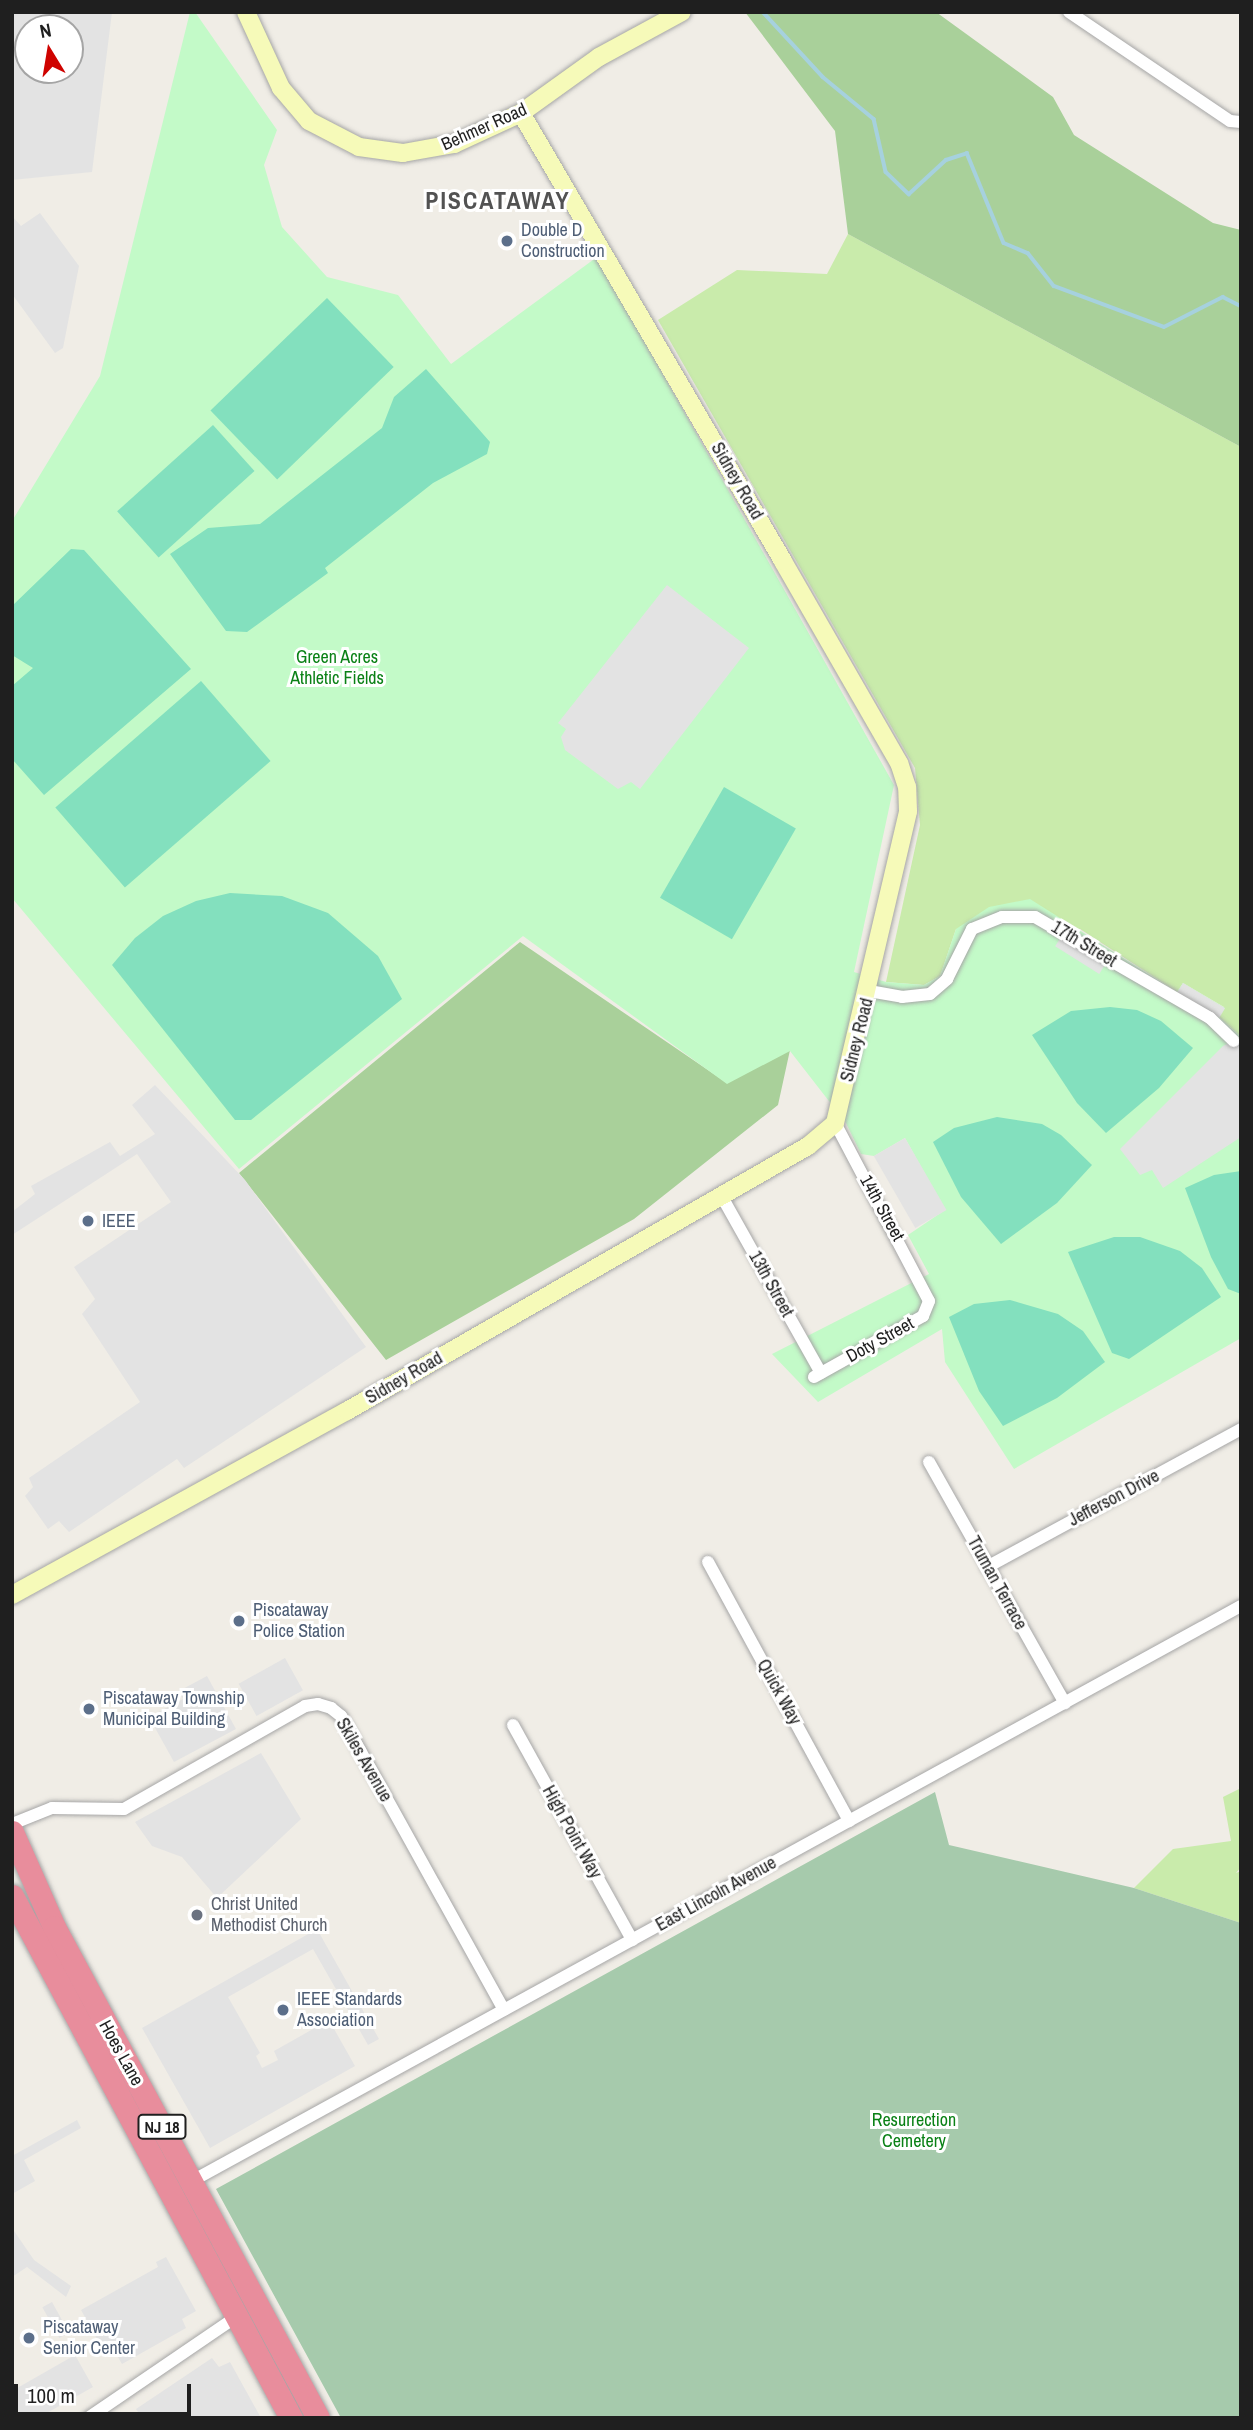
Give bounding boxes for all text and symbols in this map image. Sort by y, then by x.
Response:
north arrow [14,14,84,84]
text: N [37,17,53,44]
street label: Behmer Road [438,99,530,155]
district label: PISCATAWAY [427,187,569,215]
place label: Double D Construction [521,220,605,262]
marker: Double D Construction [499,233,515,249]
street label: Sidney Road [706,439,768,523]
park label: Green Acres Athletic Fields [290,647,384,690]
street label: 17th Street [1047,916,1121,972]
street label: Sidney Road [836,996,878,1084]
street label: 14th Street [855,1171,909,1245]
place label: IEEE [102,1210,136,1232]
marker: IEEE [80,1213,96,1229]
street label: 13th Street [744,1247,798,1321]
street label: Doty Street [842,1313,918,1367]
street label: Sidney Road [362,1347,446,1409]
street label: Jefferson Drive [1065,1465,1163,1531]
street label: Truman Terrace [962,1532,1032,1634]
place label: Piscataway Police Station [253,1600,345,1642]
marker: Piscataway Police Station [231,1613,247,1629]
street label: Quick Way [752,1655,806,1729]
place label: Piscataway Township Municipal Building [103,1688,245,1730]
marker: Piscataway Township Municipal Building [81,1701,97,1717]
street label: Skiles Avenue [331,1714,397,1806]
street label: High Point Way [538,1782,606,1882]
street label: East Lincoln Avenue [652,1852,780,1936]
place label: Christ United Methodist Church [211,1894,327,1937]
marker: Christ United Methodist Church [189,1907,205,1923]
place label: IEEE Standards Association [297,1989,402,2032]
marker: IEEE Standards Association [275,2002,291,2018]
street label: Hoes Lane [94,2017,148,2089]
park label: Resurrection Cemetery [872,2110,956,2152]
road number: NJ 18 [136,2114,188,2140]
place label: Piscataway Senior Center [43,2317,135,2360]
marker: Piscataway Senior Center [21,2330,37,2346]
scale bar [18,2370,194,2414]
text: 100 m [27,2381,75,2410]

